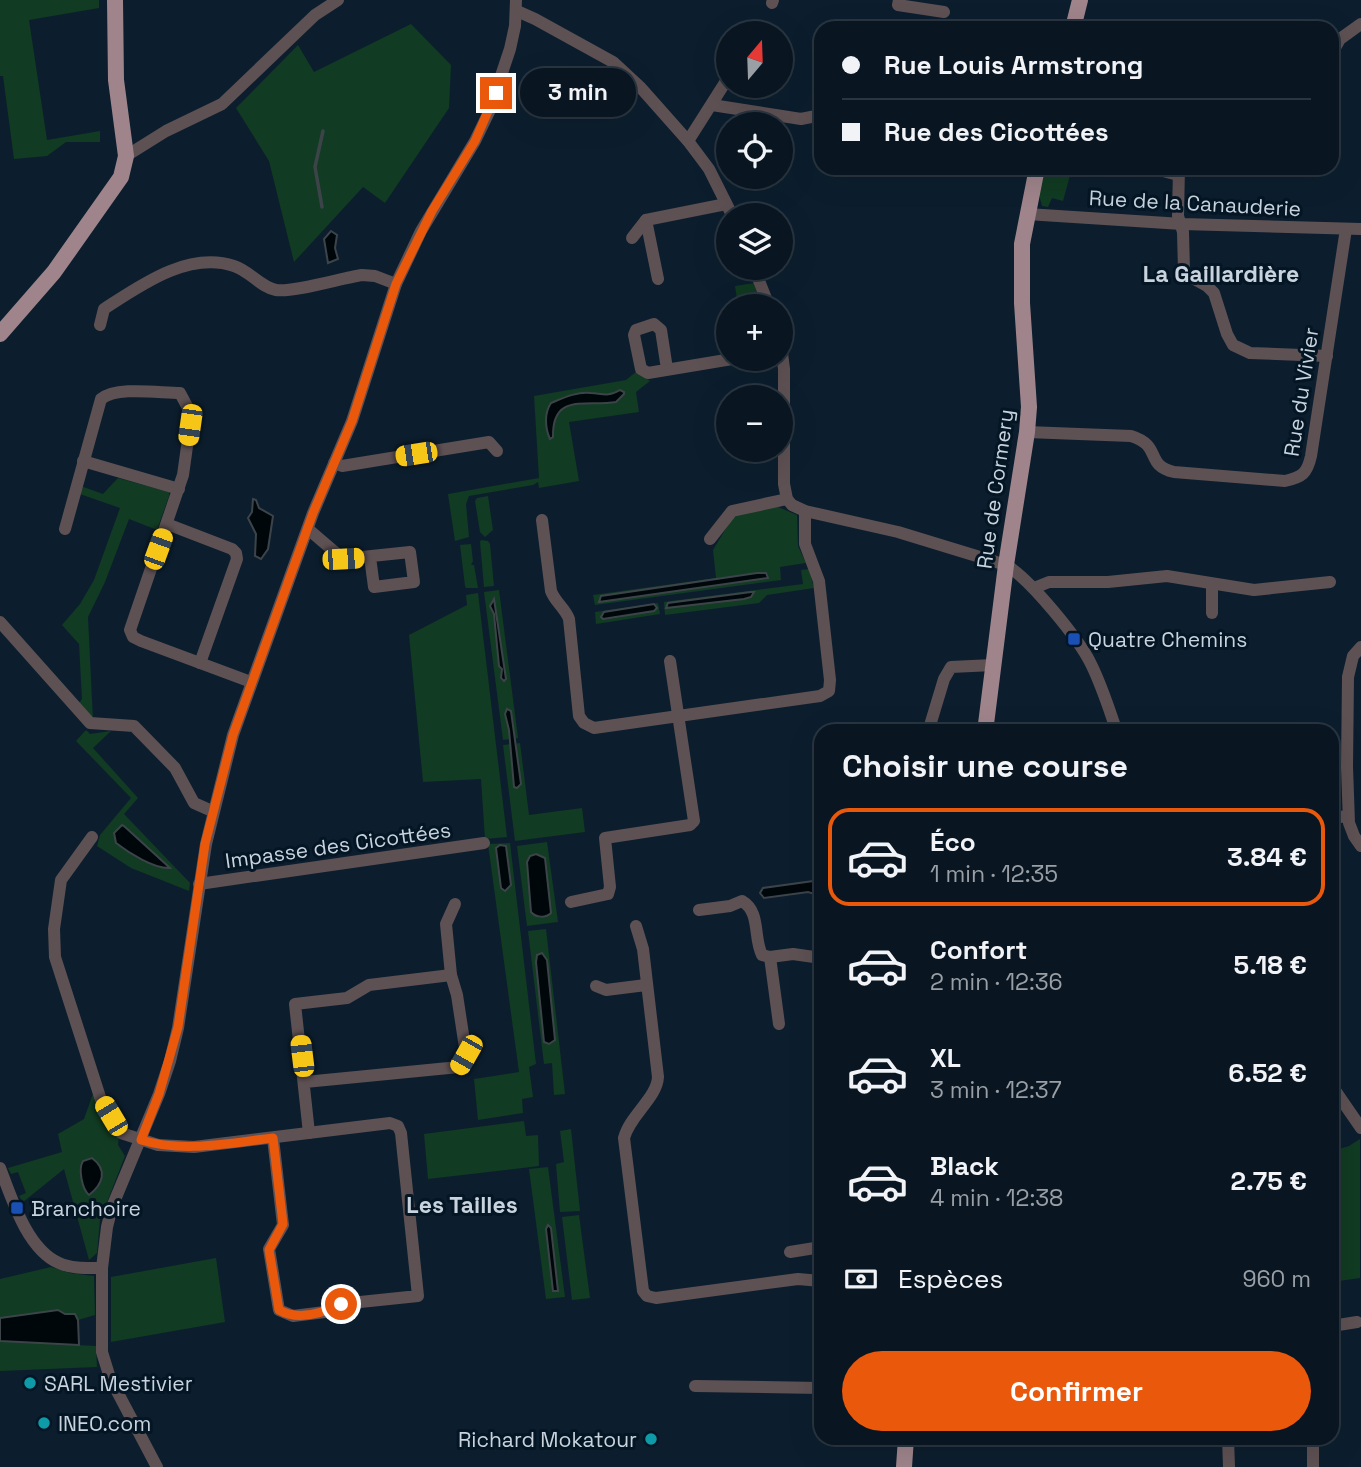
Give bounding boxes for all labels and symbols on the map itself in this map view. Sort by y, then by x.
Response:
north arrow [716,21,793,98]
callout: 3 min [520,68,636,118]
route end [480,77,512,109]
street label: Rue de la Canauderie [1088,184,1302,222]
district label: La Gaillardière [1143,259,1299,289]
street label: Rue du Vivier [1277,325,1325,459]
car [177,403,204,447]
street label: Rue de Cormery [970,407,1020,571]
car [394,440,439,468]
car [141,526,176,572]
car [322,547,365,571]
place label: Quatre Chemins [1088,626,1247,653]
marker: Quatre Chemins [1066,631,1082,647]
street label: Impasse des Cicottées [223,816,453,874]
car [447,1032,486,1078]
car [290,1034,315,1078]
car [92,1093,131,1139]
district label: Les Tailles [406,1190,518,1220]
place label: Branchoire [31,1195,141,1222]
marker: Branchoire [9,1200,25,1216]
route start [325,1288,357,1320]
place label: SARL Mestivier [44,1370,193,1397]
marker: SARL Mestivier [22,1375,38,1391]
place label: INEO.com [58,1410,151,1437]
marker: INEO.com [36,1415,52,1431]
place label: Richard Mokatour [458,1426,637,1453]
marker: Richard Mokatour [643,1431,659,1447]

